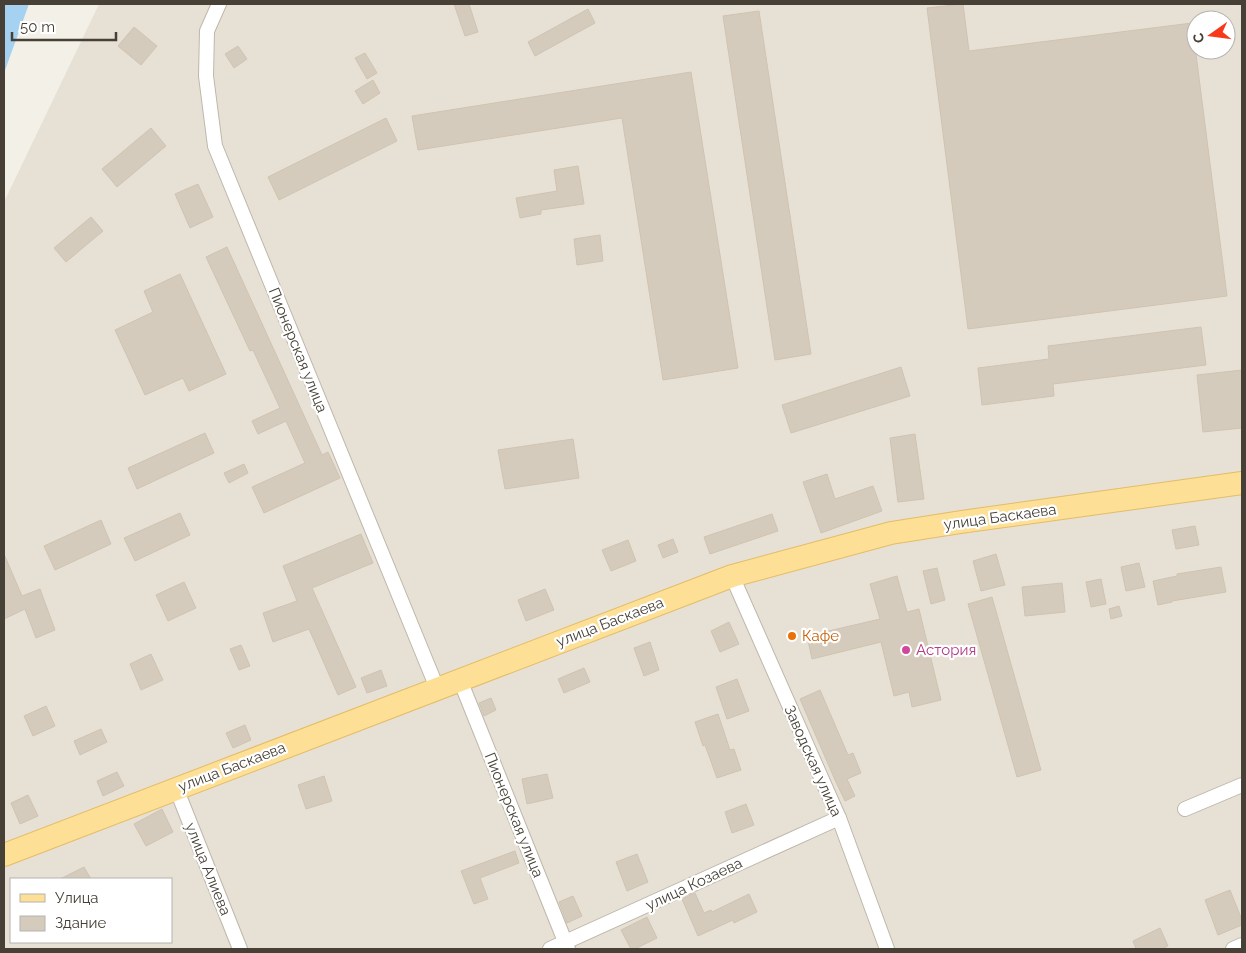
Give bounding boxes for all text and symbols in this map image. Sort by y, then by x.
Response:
scale bar [12,10,116,42]
north arrow [1186,10,1236,60]
text: 50 m [20,18,55,36]
text: С [1189,31,1207,45]
street label: Пионерская улица [265,285,331,415]
street label: улица Баскаева [943,500,1057,534]
street label: улица Баскаева [554,593,666,651]
place label: Кафе [802,627,839,645]
marker: Кафе [786,630,798,642]
place label: Астория [916,641,976,659]
marker: Астория [900,644,912,656]
street label: Заводская улица [780,703,846,819]
street label: улица Баскаева [176,738,288,796]
street label: Пионерская улица [481,750,547,880]
street label: улица Алиева [181,820,235,918]
street label: улица Козаева [643,854,745,914]
legend [10,878,172,943]
text: Улица [55,889,99,907]
text: Здание [55,914,107,932]

